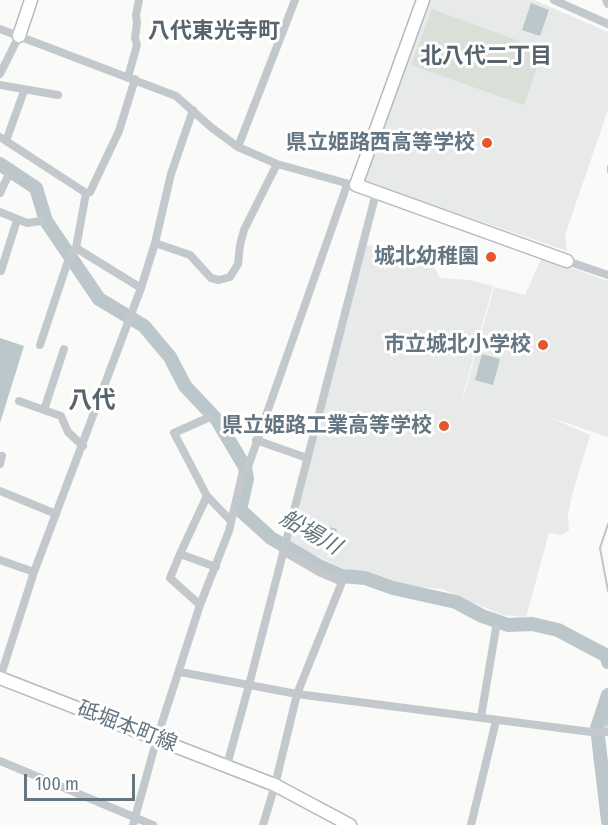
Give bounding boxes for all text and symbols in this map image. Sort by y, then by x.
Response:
district label: 八代東光寺町 [148,19,280,45]
district label: 北八代二丁目 [420,44,552,70]
place label: 県立姫路西高等学校 [286,130,475,156]
marker: 県立姫路西高等学校 [480,136,494,150]
place label: 城北幼稚園 [374,244,479,270]
marker: 城北幼稚園 [484,250,498,264]
place label: 市立城北小学校 [384,332,531,358]
marker: 市立城北小学校 [536,338,550,352]
district label: 八代 [68,387,116,415]
place label: 県立姫路工業高等学校 [222,413,432,439]
marker: 県立姫路工業高等学校 [437,419,451,433]
water label: 船場川 [275,505,345,561]
street label: 砥堀本町線 [73,696,181,758]
scale bar [27,762,138,800]
text: 100 m [35,773,79,795]

